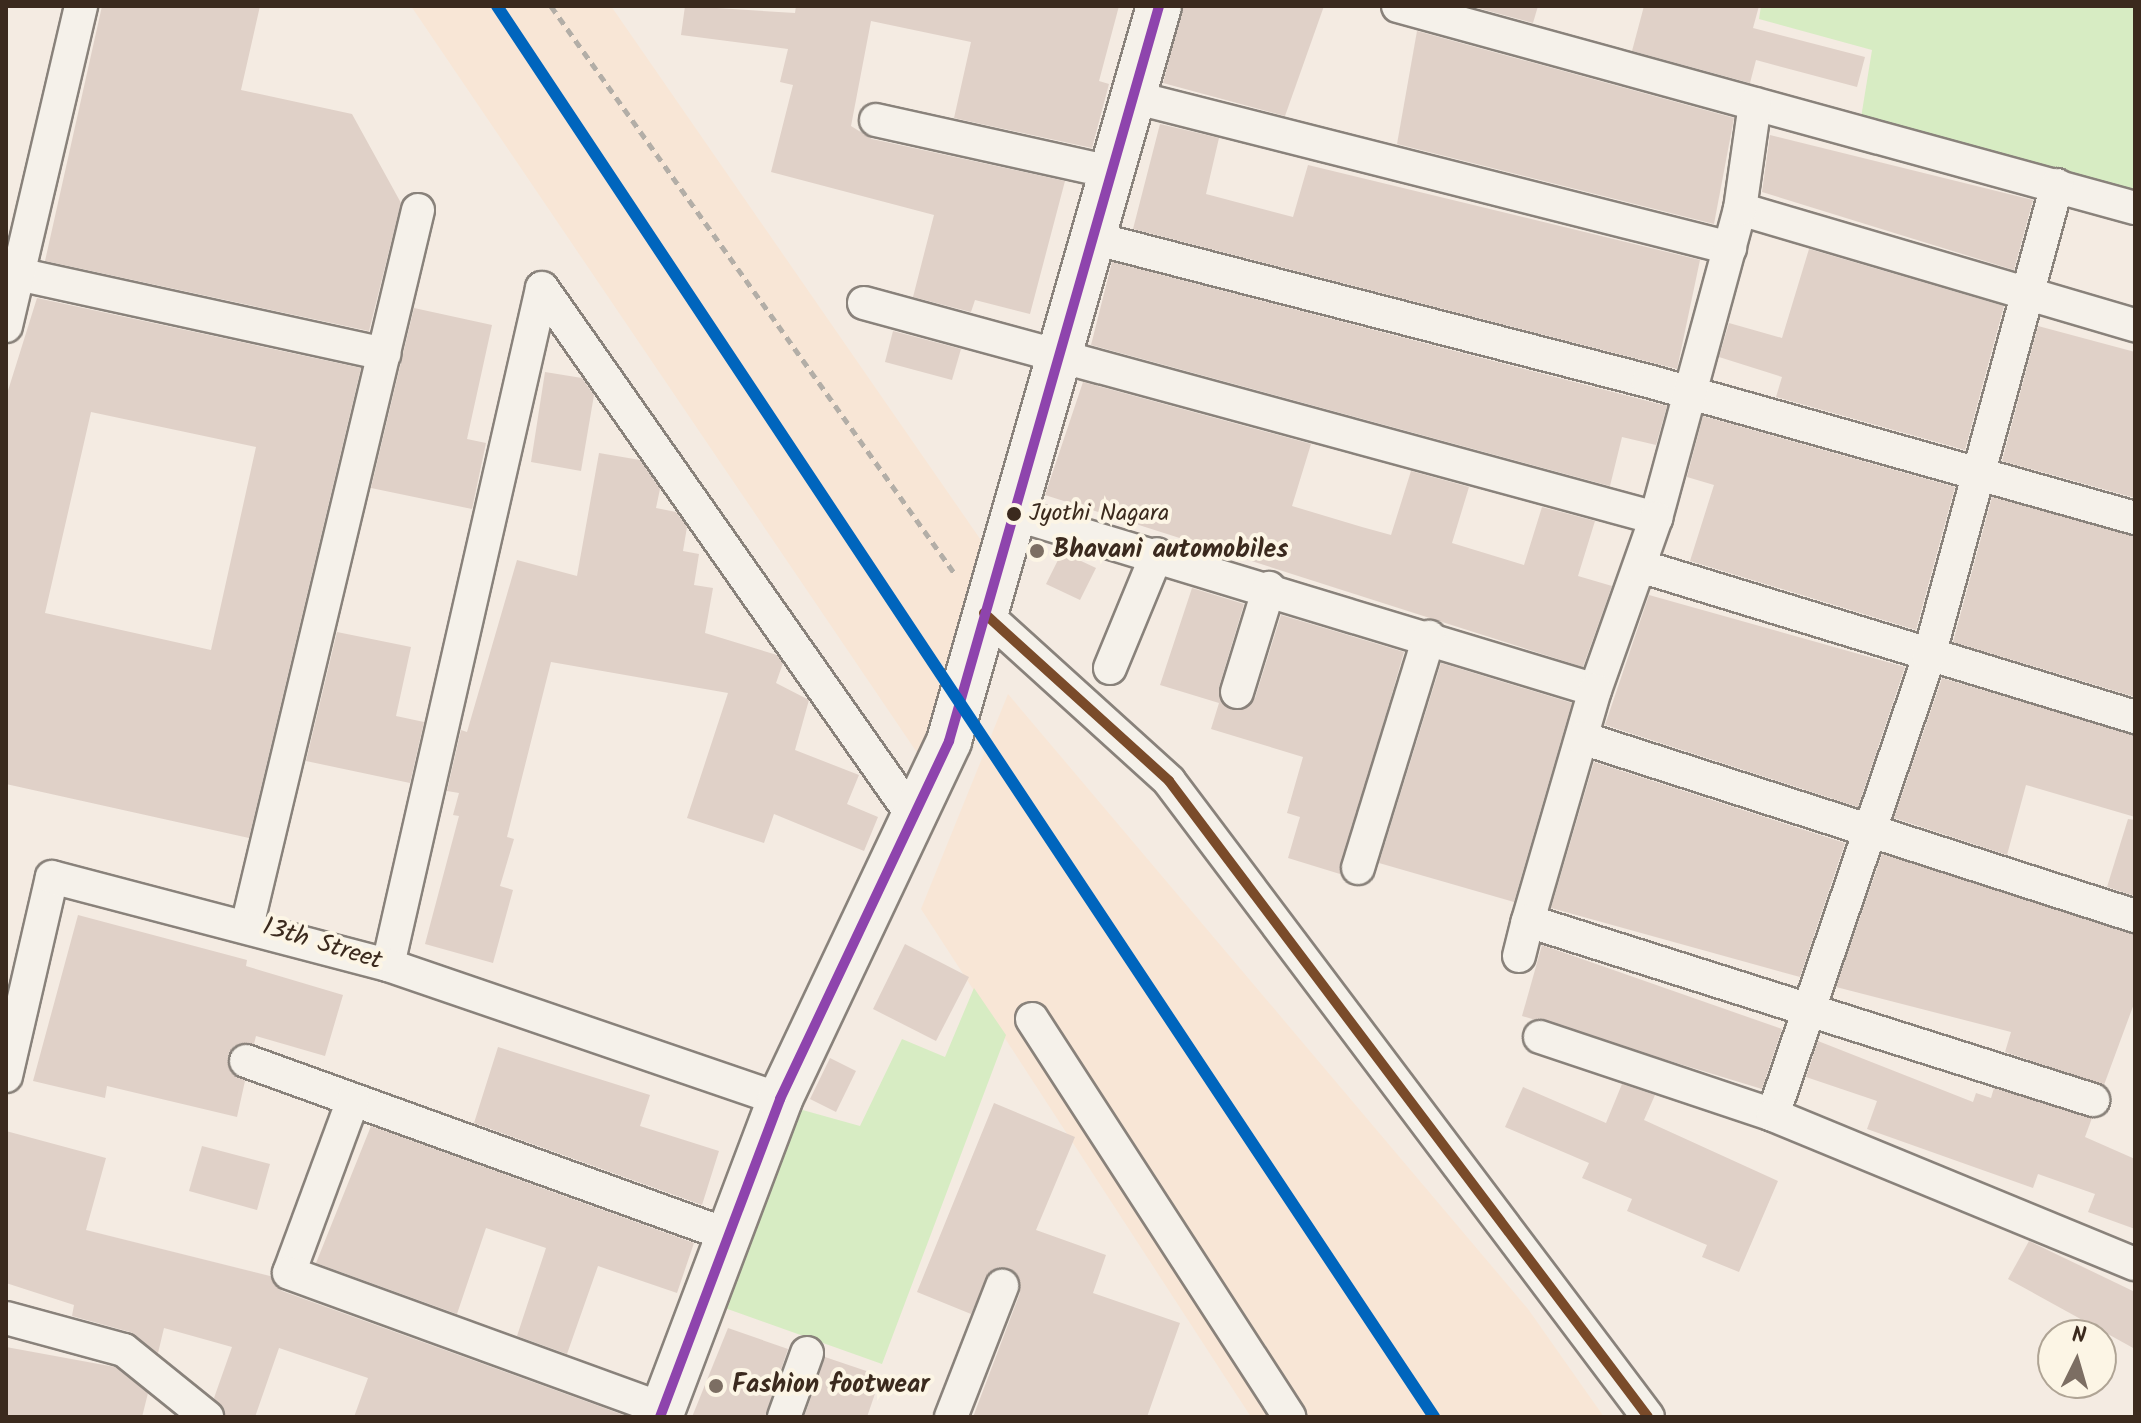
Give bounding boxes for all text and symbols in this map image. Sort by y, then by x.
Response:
place label: Jyothi Nagara [1029,500,1169,528]
marker: Jyothi Nagara [1006,506,1022,522]
place label: Bhavani automobiles [1053,535,1288,567]
marker: Bhavani automobiles [1028,542,1046,560]
street label: 13th Street [258,912,386,978]
north arrow [2037,1319,2117,1399]
text: N [2071,1319,2087,1355]
place label: Fashion footwear [732,1370,930,1402]
marker: Fashion footwear [707,1377,725,1395]

